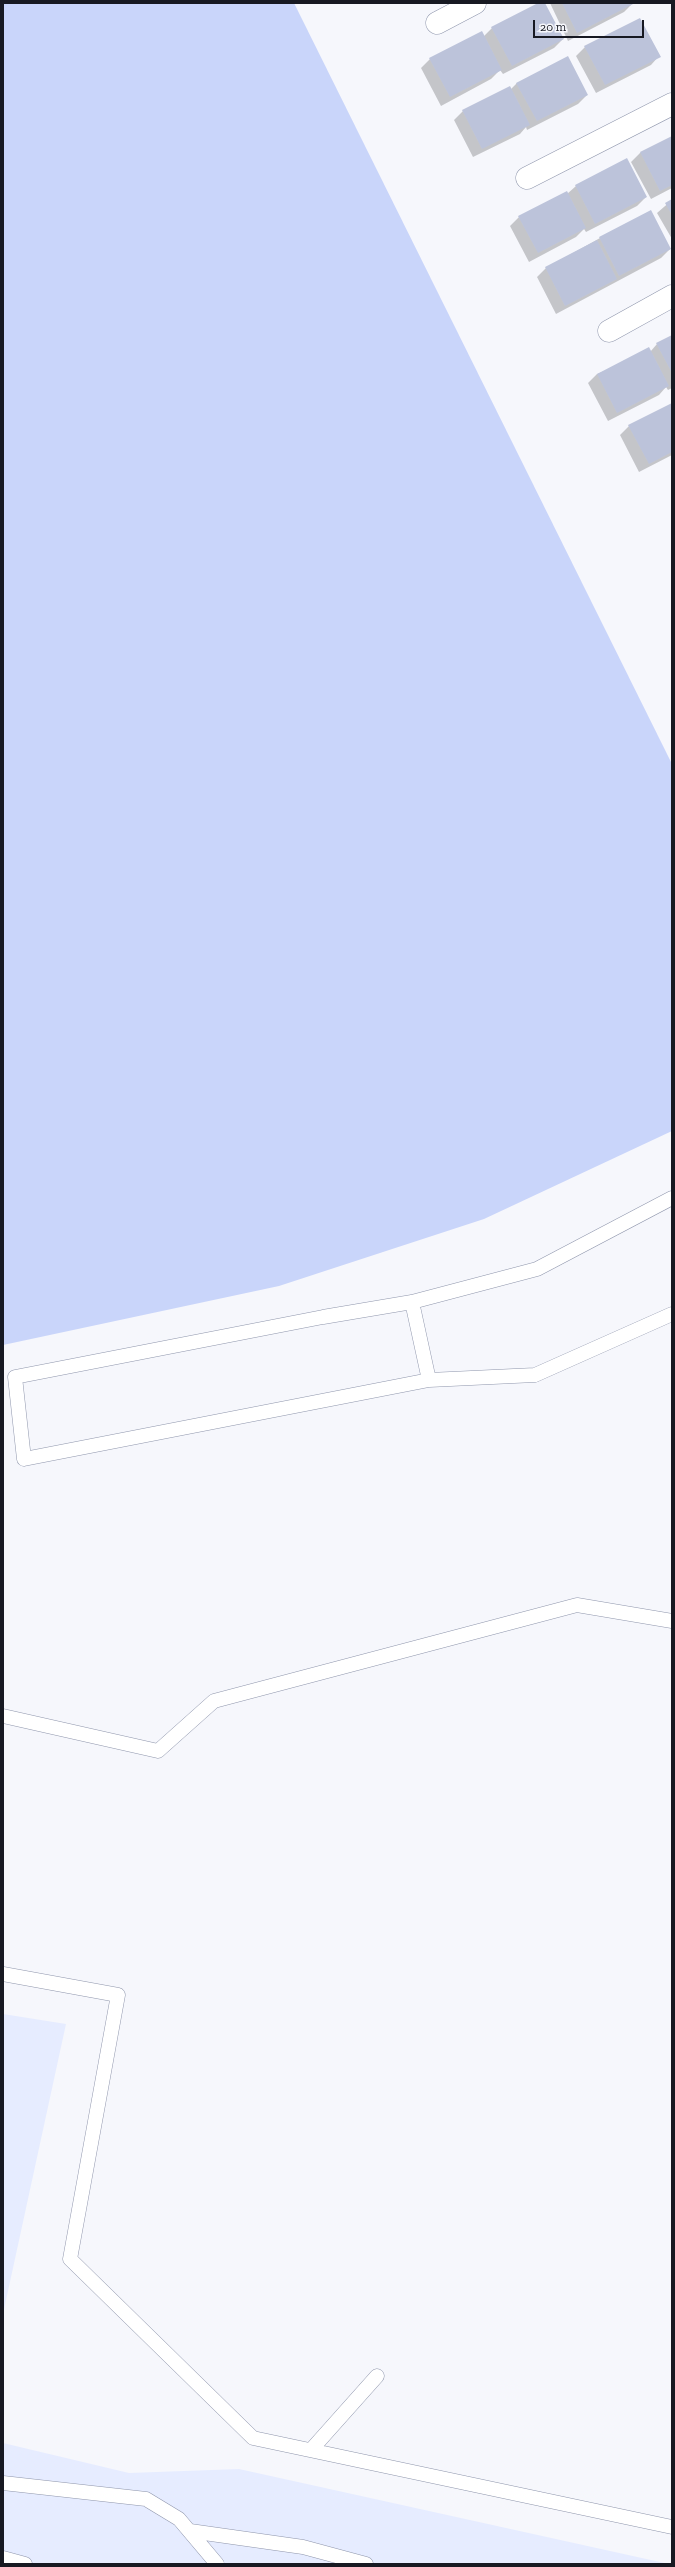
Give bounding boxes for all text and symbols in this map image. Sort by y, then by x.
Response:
scale bar [535,12,646,38]
text: 20 m [540,20,566,34]

